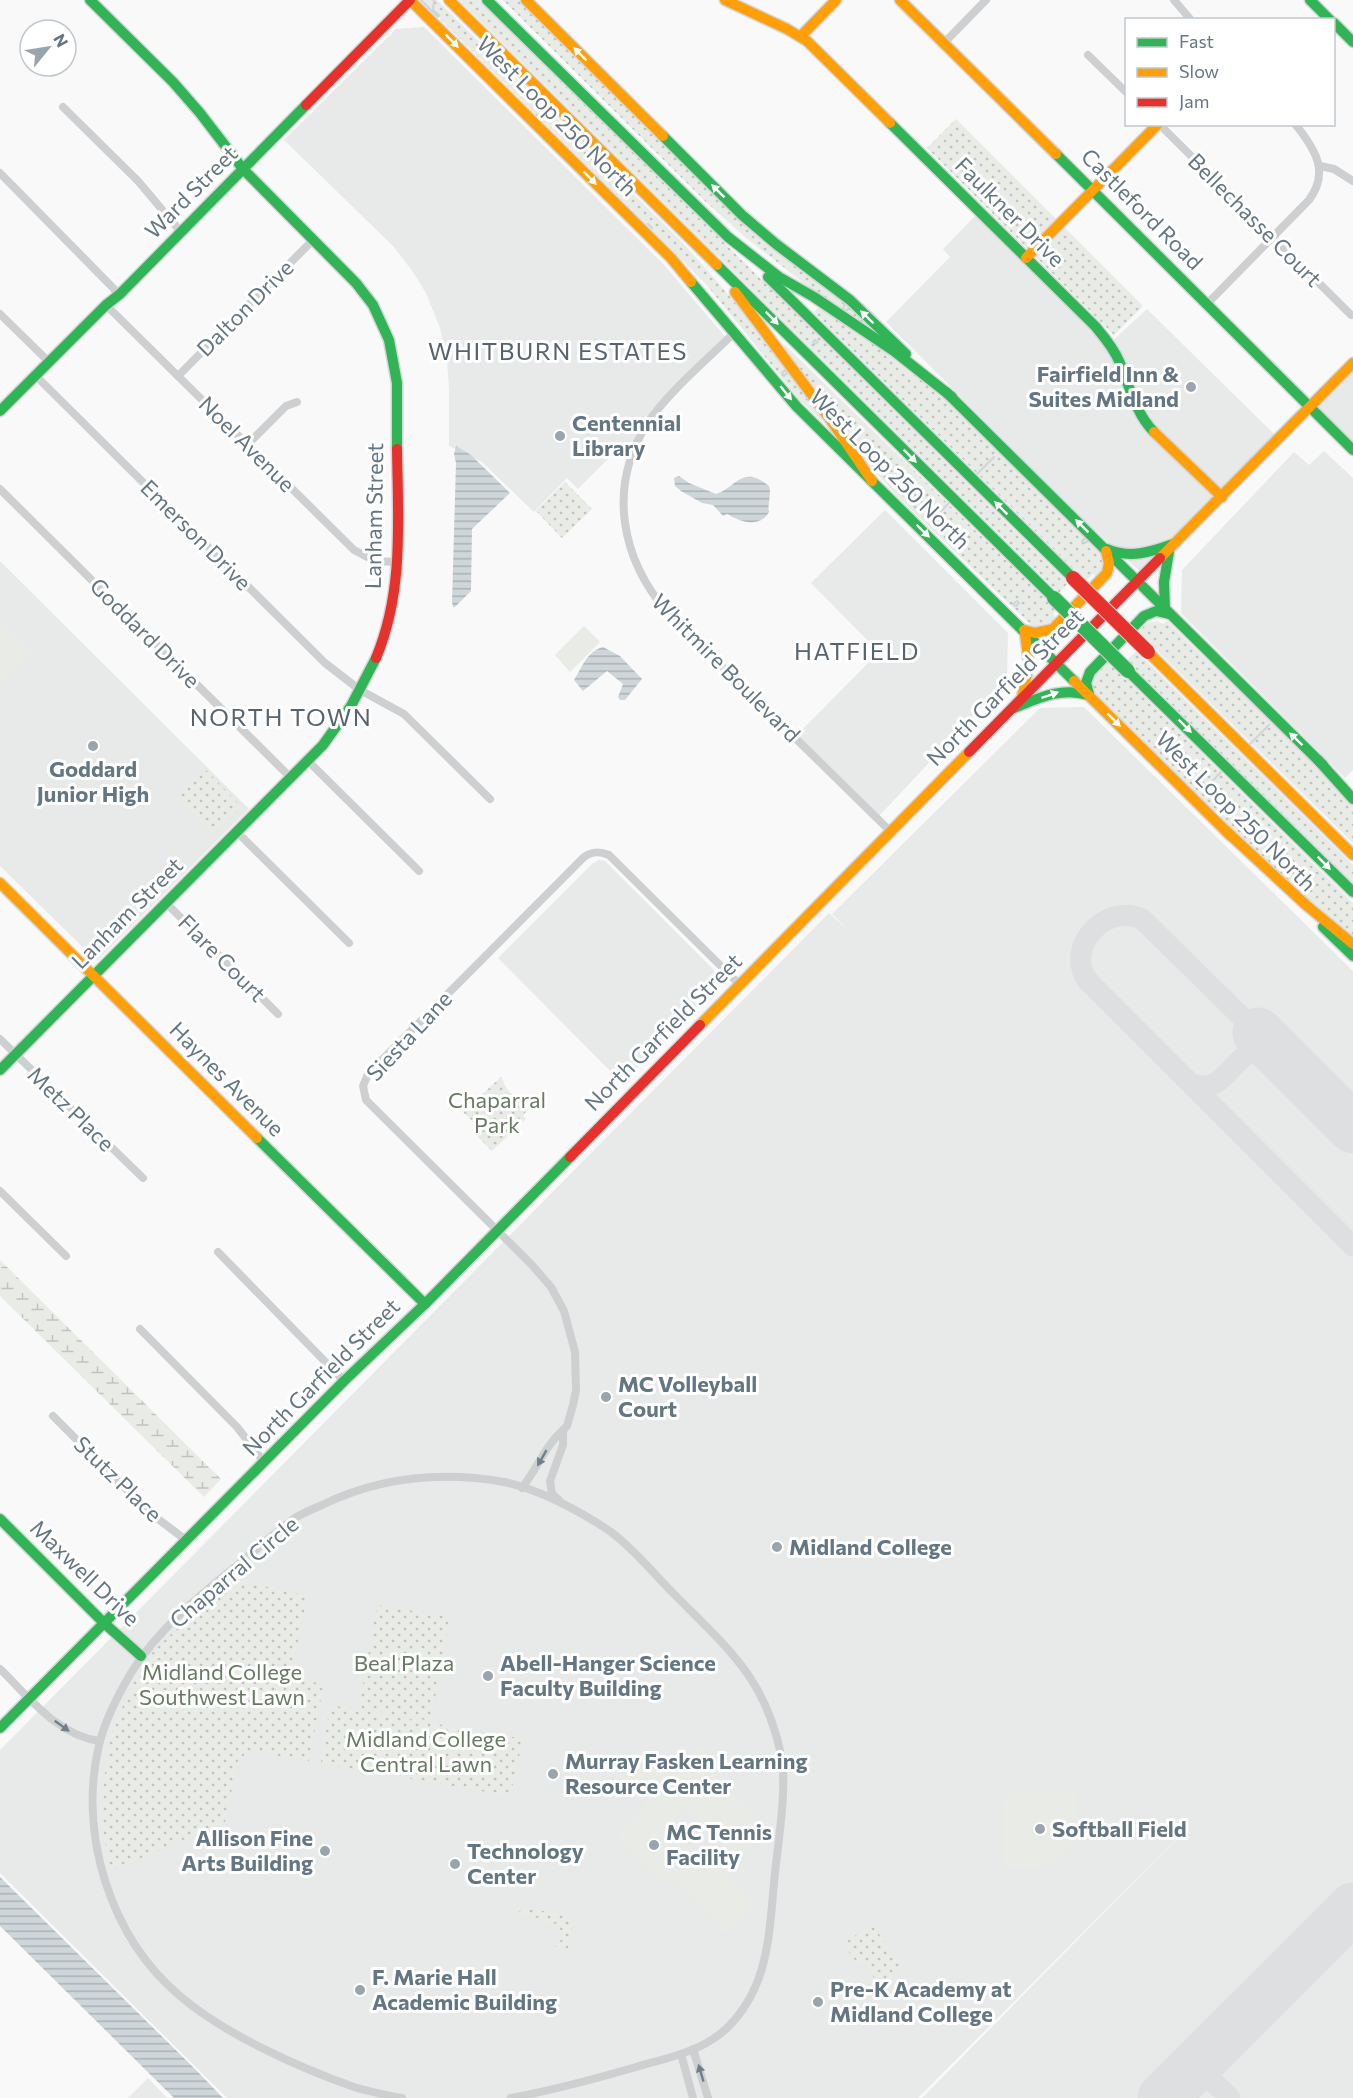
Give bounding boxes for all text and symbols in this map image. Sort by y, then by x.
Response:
north arrow [18,18,78,78]
legend [1125,18,1335,126]
text: N [50,30,73,50]
street label: West Loop 250 North [472,30,643,201]
text: Fast [1179,30,1214,52]
one-way arrow [444,34,459,48]
one-way arrow [573,47,587,61]
text: Slow [1179,60,1219,82]
text: Jam [1179,90,1209,112]
street label: Ward Street [139,140,243,244]
street label: Castleford Road [1076,142,1209,275]
street label: Bellechasse Court [1183,147,1328,292]
street label: Faulkner Drive [950,151,1071,272]
one-way arrow [583,171,597,185]
one-way arrow [711,184,726,198]
street label: Dalton Drive [191,254,298,361]
one-way arrow [860,310,874,324]
one-way arrow [764,311,778,325]
district label: WHITBURN ESTATES [428,336,688,365]
place label: Fairfield Inn & Suites Midland [1028,360,1179,412]
marker: Fairfield Inn & Suites Midland [1184,380,1198,394]
street label: West Loop 250 North [805,383,976,554]
one-way arrow [779,386,791,401]
street label: Noel Avenue [194,390,301,497]
place label: Centennial Library [572,409,681,461]
marker: Centennial Library [553,429,567,443]
street label: Lanham Street [359,443,388,589]
one-way arrow [903,448,917,462]
street label: Emerson Drive [135,474,257,596]
one-way arrow [995,501,1009,515]
one-way arrow [1075,520,1089,534]
one-way arrow [916,524,930,538]
street label: Goddard Drive [85,572,206,693]
street label: Whitmire Boulevard [646,588,806,748]
street label: North Garfield Street [920,602,1089,771]
district label: HATFIELD [794,636,920,665]
one-way arrow [1042,690,1060,699]
district label: NORTH TOWN [190,702,372,731]
one-way arrow [1107,712,1121,726]
one-way arrow [1177,719,1191,733]
street label: West Loop 250 North [1151,725,1322,896]
one-way arrow [1290,732,1304,746]
marker: Goddard Junior High [86,739,100,753]
place label: Goddard Junior High [37,755,149,807]
street label: Lanham Street [65,851,188,974]
one-way arrow [1316,856,1330,870]
street label: Flare Court [173,908,272,1007]
street label: North Garfield Street [578,947,747,1116]
street label: Siesta Lane [360,985,457,1086]
street label: Haynes Avenue [164,1016,290,1142]
street label: Metz Place [22,1061,120,1157]
park label: Chaparral Park [448,1086,546,1138]
street label: North Garfield Street [236,1292,405,1461]
place label: MC Volleyball Court [618,1370,757,1422]
marker: MC Volleyball Court [599,1390,613,1404]
street label: Stutz Place [69,1430,168,1527]
one-way arrow [537,1450,547,1467]
street label: Chaparral Circle [164,1510,303,1633]
street label: Maxwell Drive [25,1514,146,1631]
place label: Midland College [789,1533,952,1560]
marker: Midland College [770,1540,784,1554]
park label: Beal Plaza [354,1649,454,1676]
place label: Abell-Hanger Science Faculty Building [500,1649,716,1701]
park label: Midland College Southwest Lawn [139,1658,305,1710]
marker: Abell-Hanger Science Faculty Building [481,1669,495,1683]
one-way arrow [53,1720,69,1732]
park label: Midland College Central Lawn [346,1725,506,1777]
place label: Murray Fasken Learning Resource Center [565,1747,807,1799]
marker: Murray Fasken Learning Resource Center [546,1767,560,1781]
place label: Softball Field [1052,1815,1187,1842]
place label: MC Tennis Facility [666,1818,772,1870]
marker: Softball Field [1033,1822,1047,1836]
place label: Allison Fine Arts Building [181,1824,313,1876]
place label: Technology Center [467,1837,584,1889]
marker: MC Tennis Facility [647,1838,661,1852]
marker: Allison Fine Arts Building [318,1844,332,1858]
marker: Technology Center [448,1857,462,1871]
place label: F. Marie Hall Academic Building [372,1963,557,2015]
place label: Pre-K Academy at Midland College [830,1975,1012,2027]
marker: F. Marie Hall Academic Building [353,1983,367,1997]
marker: Pre-K Academy at Midland College [811,1995,825,2009]
one-way arrow [695,2064,705,2083]

